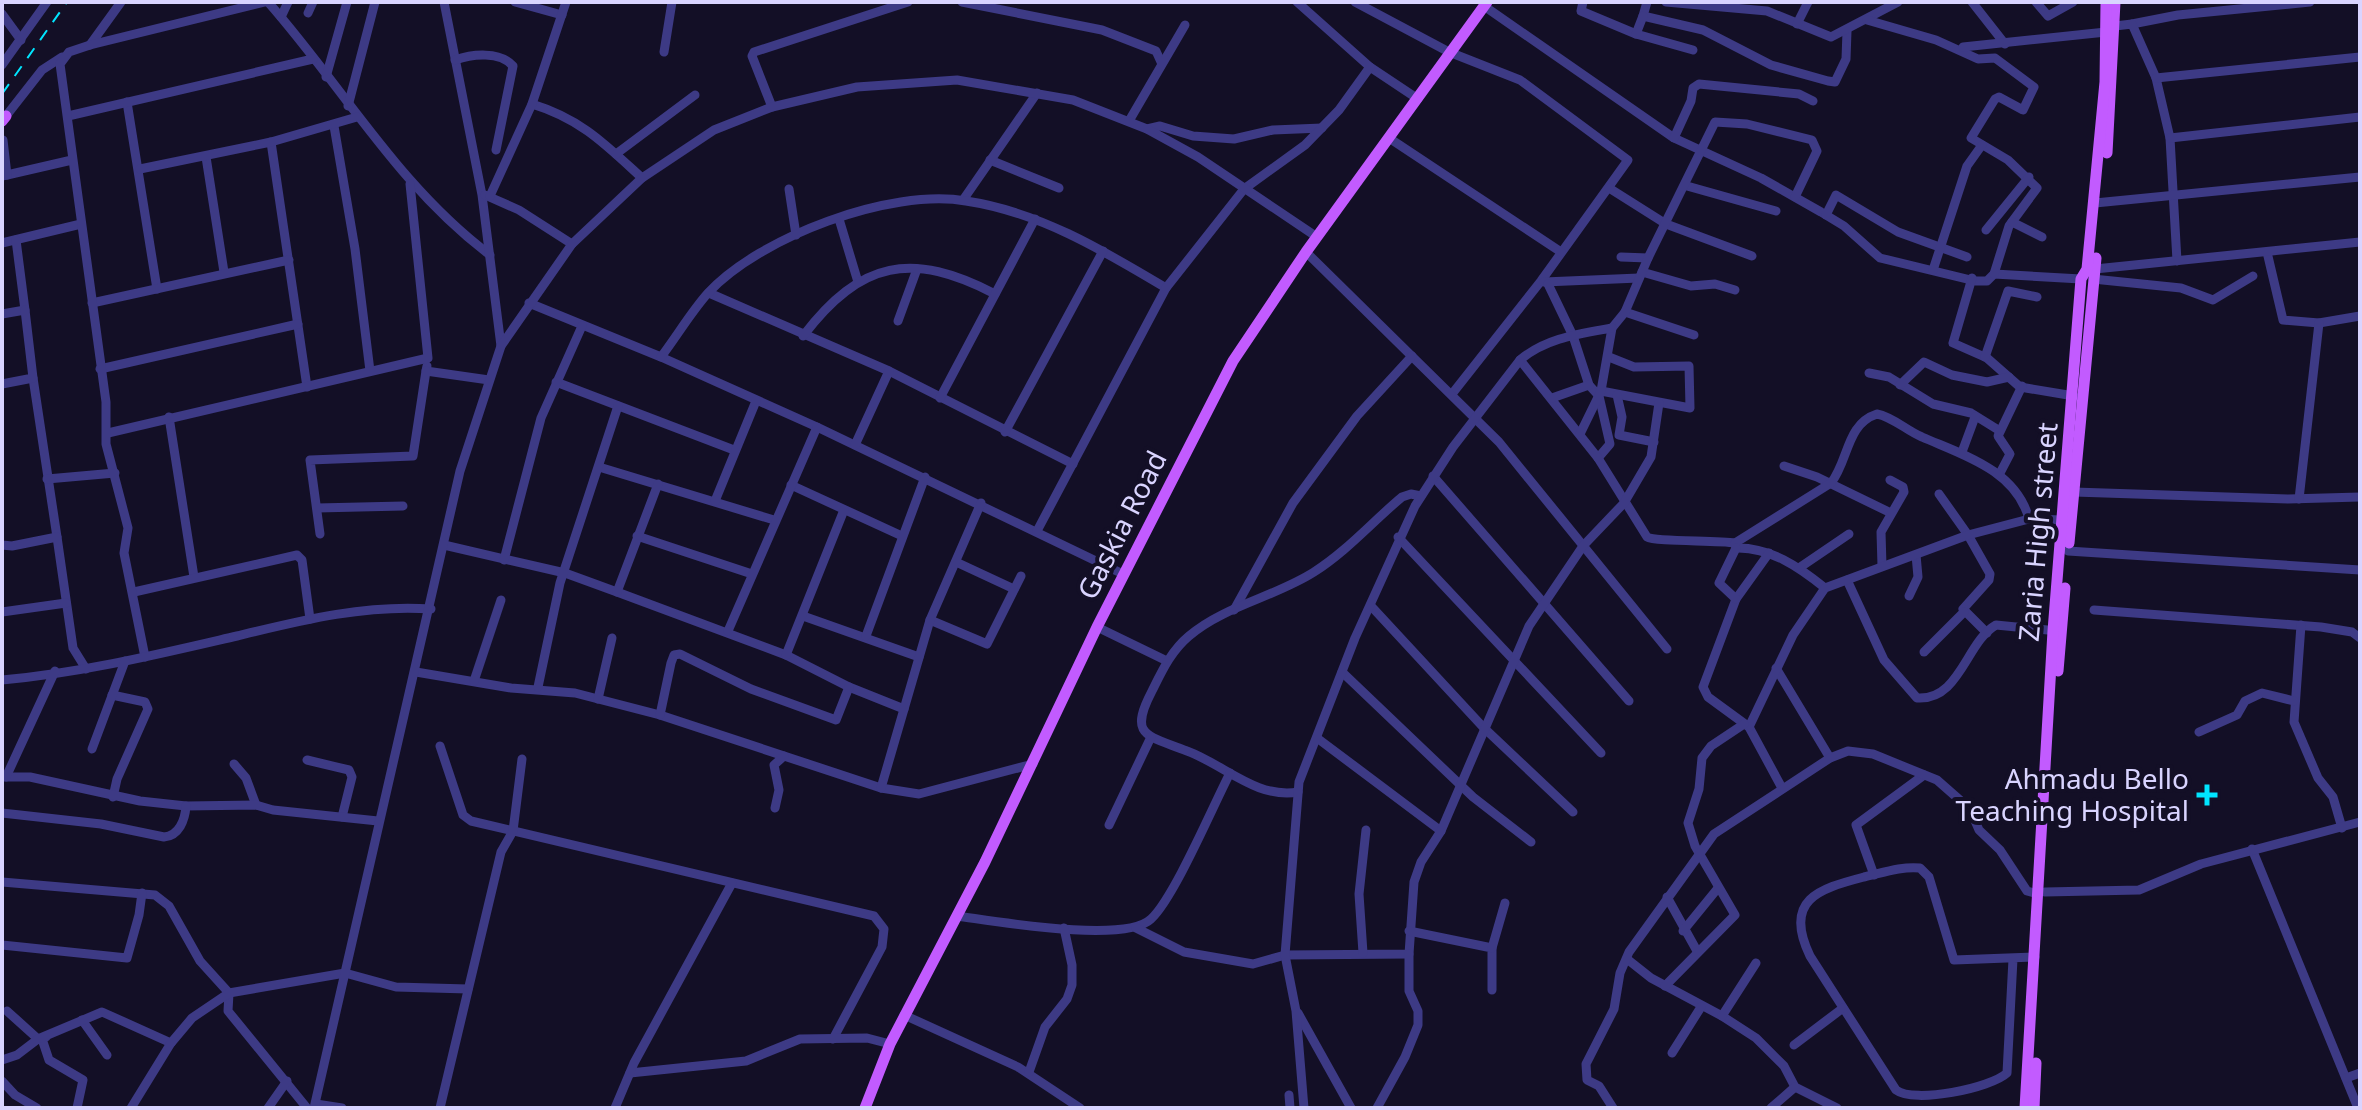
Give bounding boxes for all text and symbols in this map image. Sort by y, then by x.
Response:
street label: Zaria High street [2009,421,2065,643]
street label: Gaskia Road [1067,444,1175,605]
place label: Ahmadu Bello Teaching Hospital [1956,759,2189,829]
marker: Ahmadu Bello Teaching Hospital [2196,784,2218,806]

